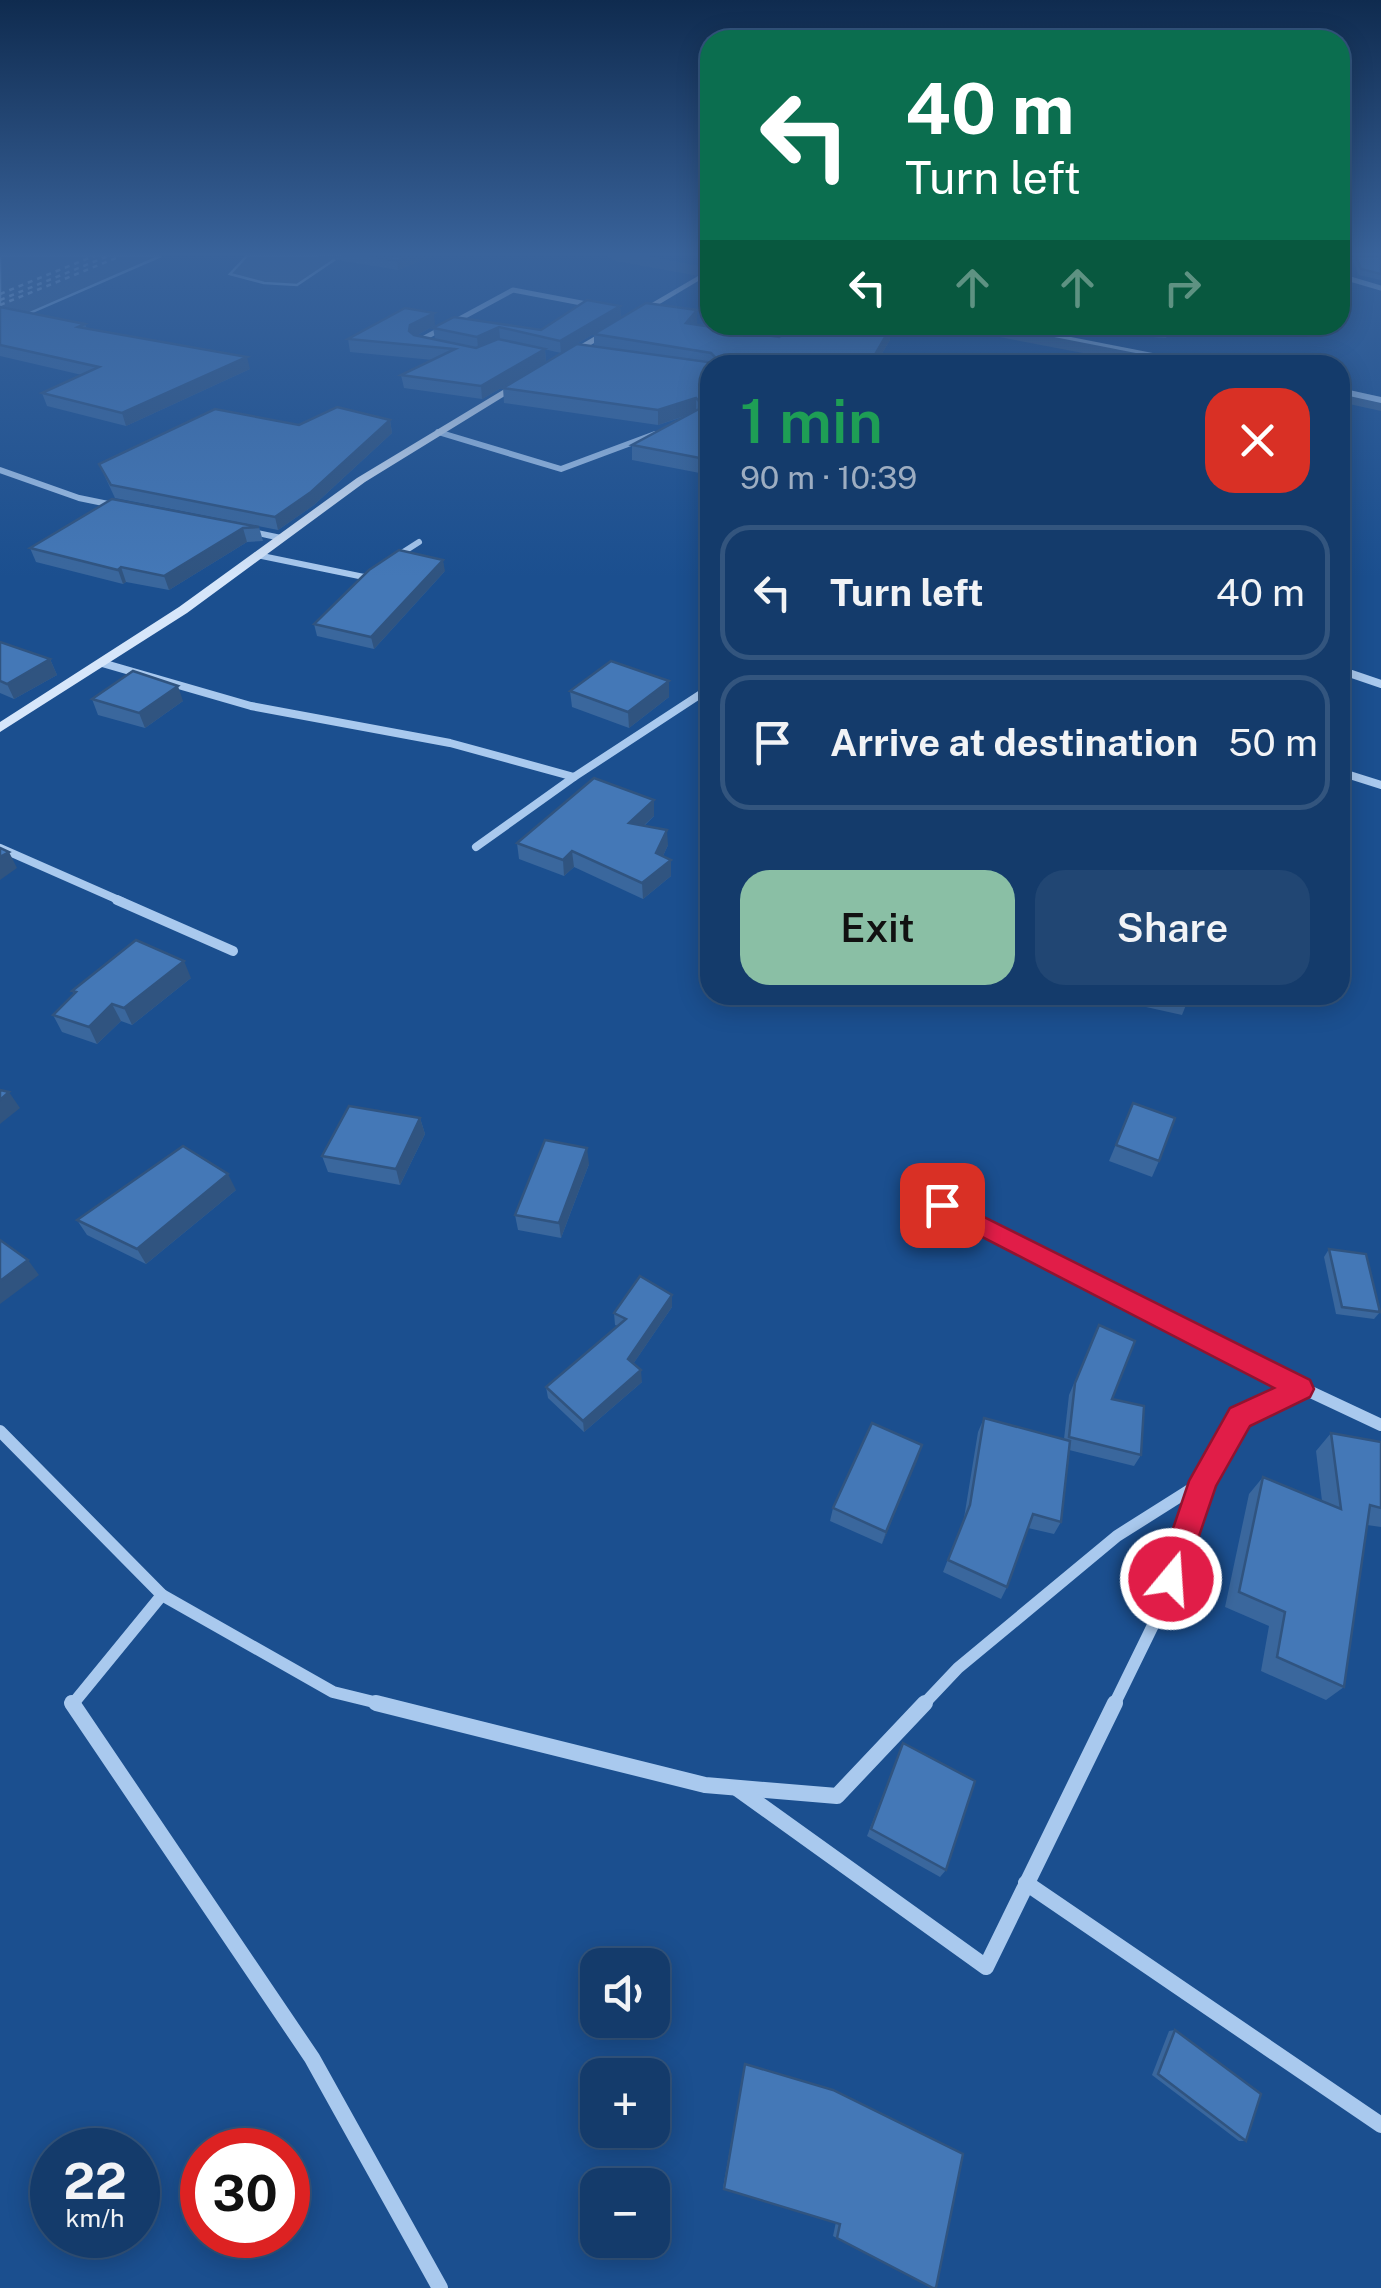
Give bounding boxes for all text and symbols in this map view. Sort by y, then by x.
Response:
text: 40 m [905,67,1075,150]
icon: left [740,70,870,200]
text: Turn left [905,151,1081,204]
icon: left [840,260,895,315]
icon: ahead [945,260,1000,315]
icon: ahead [1050,260,1105,315]
icon: right [1155,260,1210,315]
text: 1 min [740,386,883,457]
button: close [1205,388,1310,493]
text: 90 m · 10:39 [740,459,917,496]
icon: left [745,565,800,620]
text: Turn left [830,570,984,615]
text: 40 m [1216,570,1305,615]
icon: arrive [745,715,800,770]
text: Arrive at destination [830,720,1198,765]
text: 50 m [1228,720,1318,765]
button: Exit [740,870,1015,985]
button: Share [1035,870,1310,985]
pin [900,1163,985,1248]
icon: arrive [915,1178,970,1233]
position arrow [1119,1527,1223,1631]
map controls [580,1948,670,2258]
button: sound [580,1948,670,2038]
button: + [580,2058,670,2148]
speed limit sign: 30 [180,2128,310,2258]
text: 22 [63,2151,127,2210]
button: − [580,2168,670,2258]
text: km/h [66,2203,124,2233]

